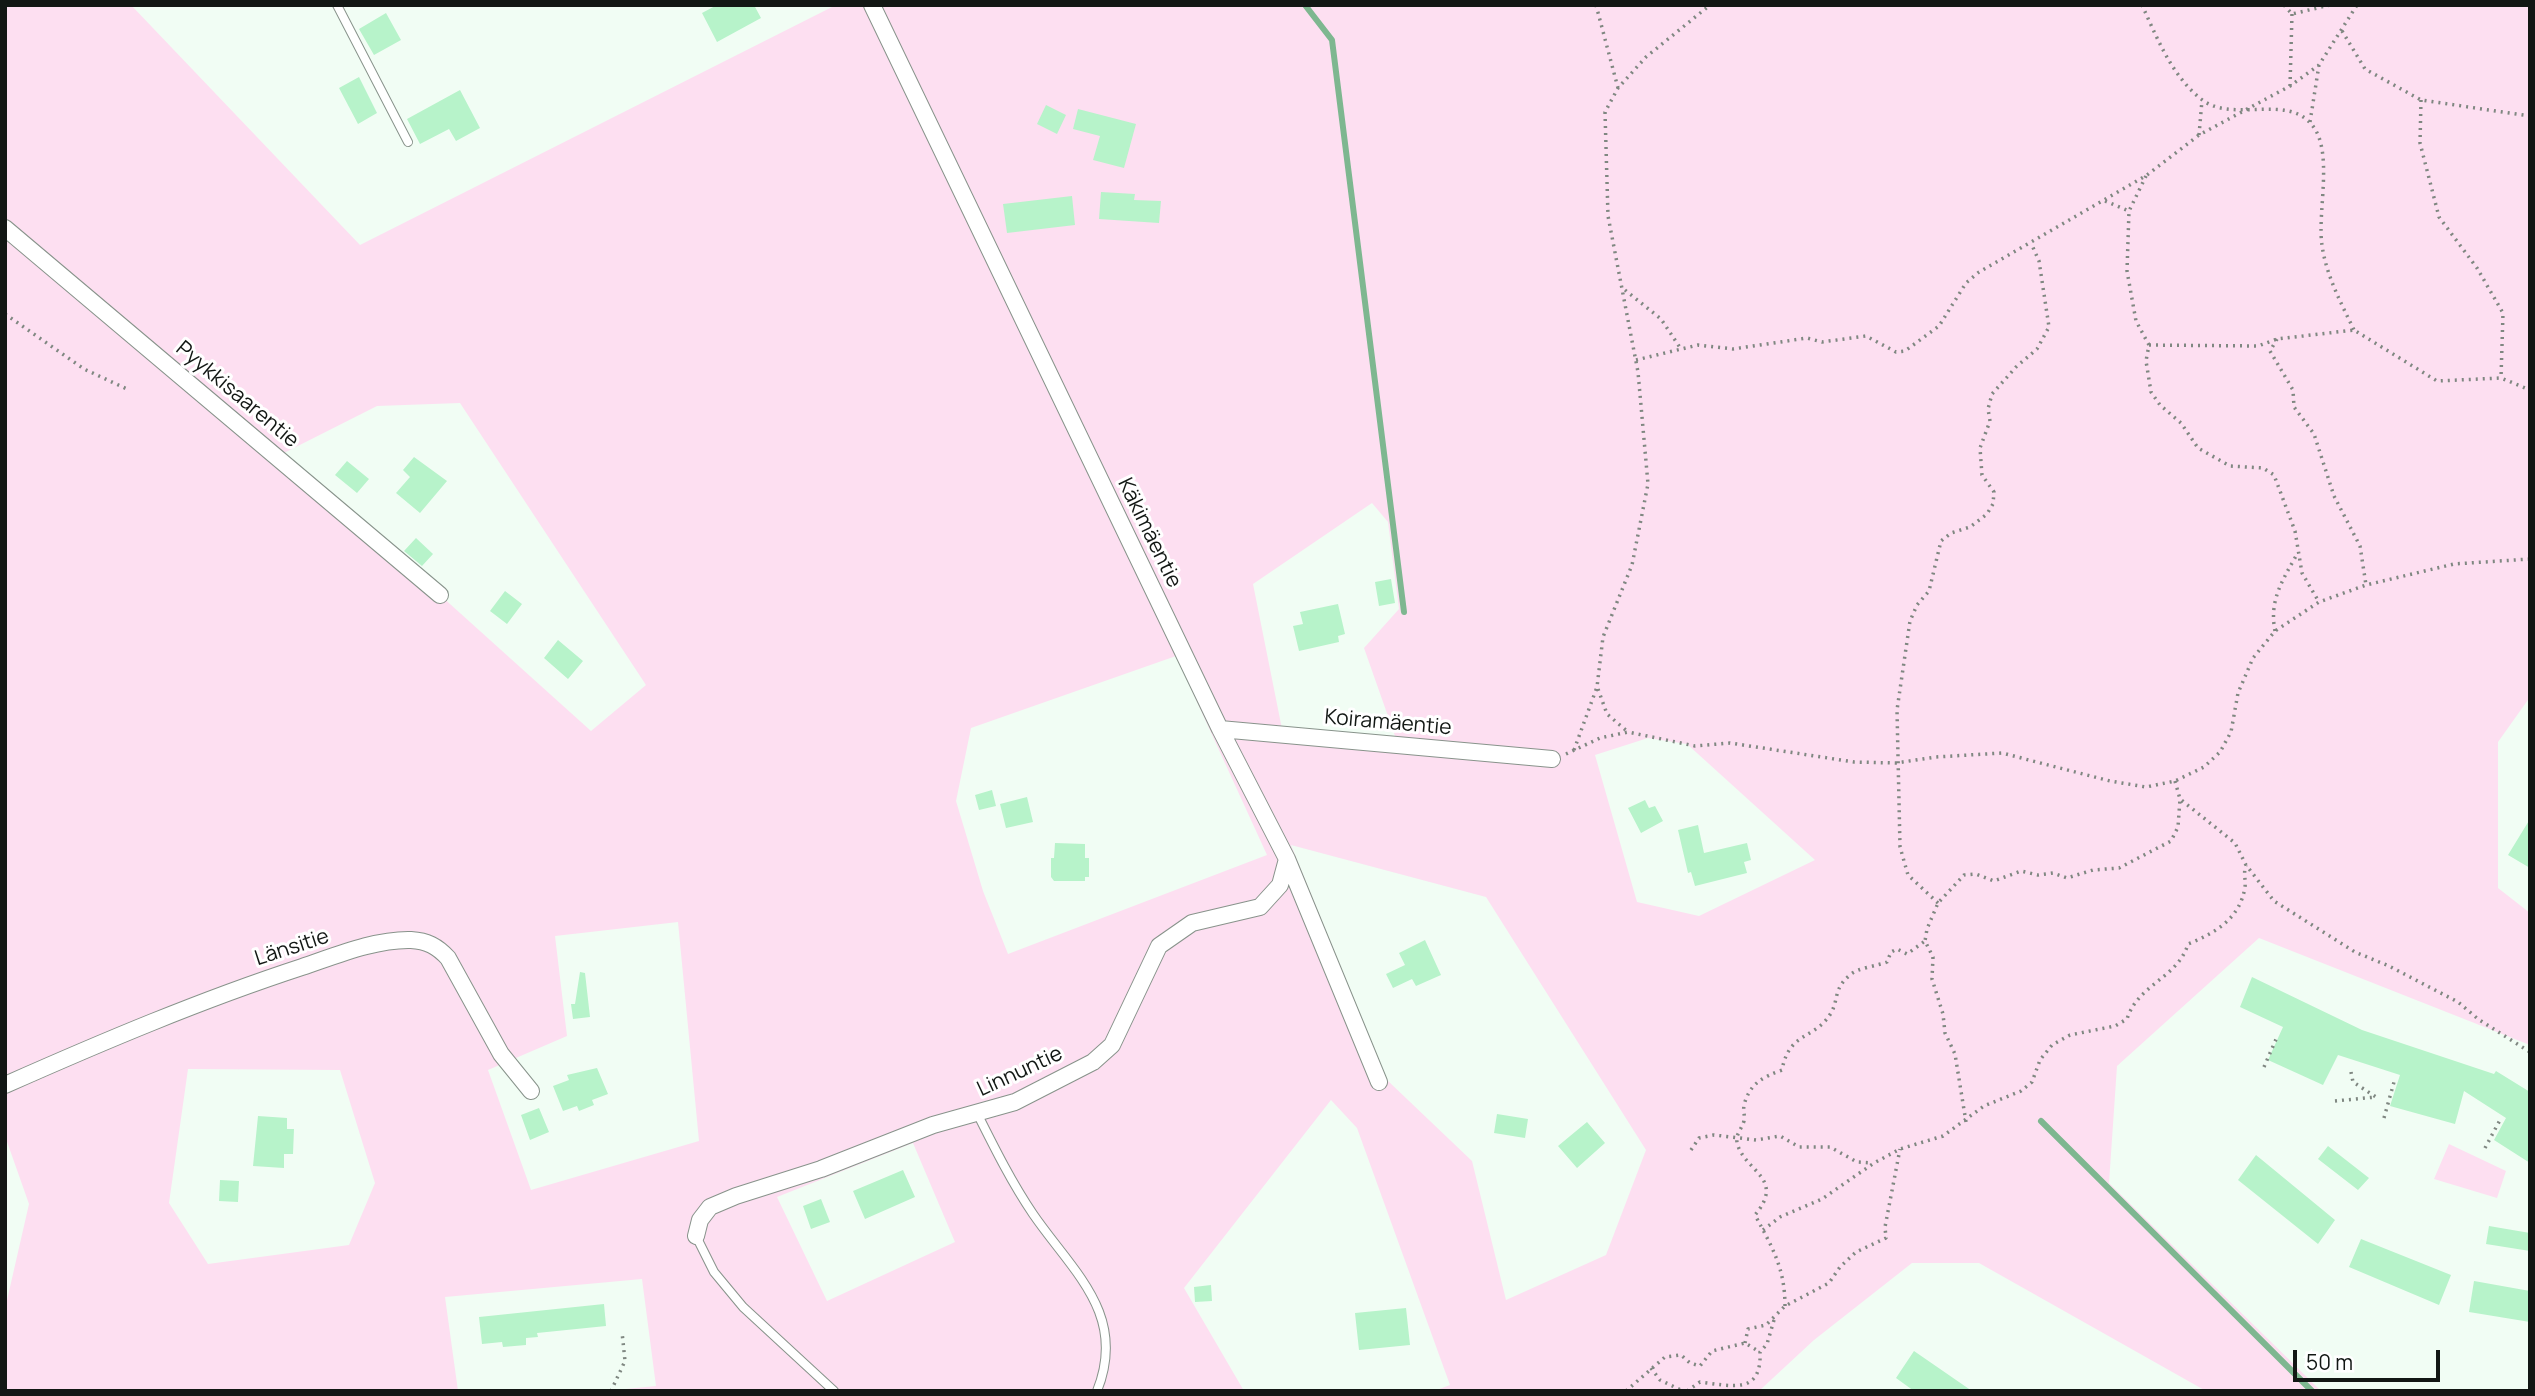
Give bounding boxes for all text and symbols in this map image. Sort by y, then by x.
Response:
street label: Pyykkisaarentie [171,336,303,454]
street label: Käkimäentie [1112,474,1186,592]
street label: Koiramäentie [1324,705,1452,741]
street label: Länsitie [252,924,332,972]
street label: Linnuntie [973,1041,1067,1103]
scale bar [2297,1336,2444,1380]
text: 50 m [2306,1348,2353,1376]

